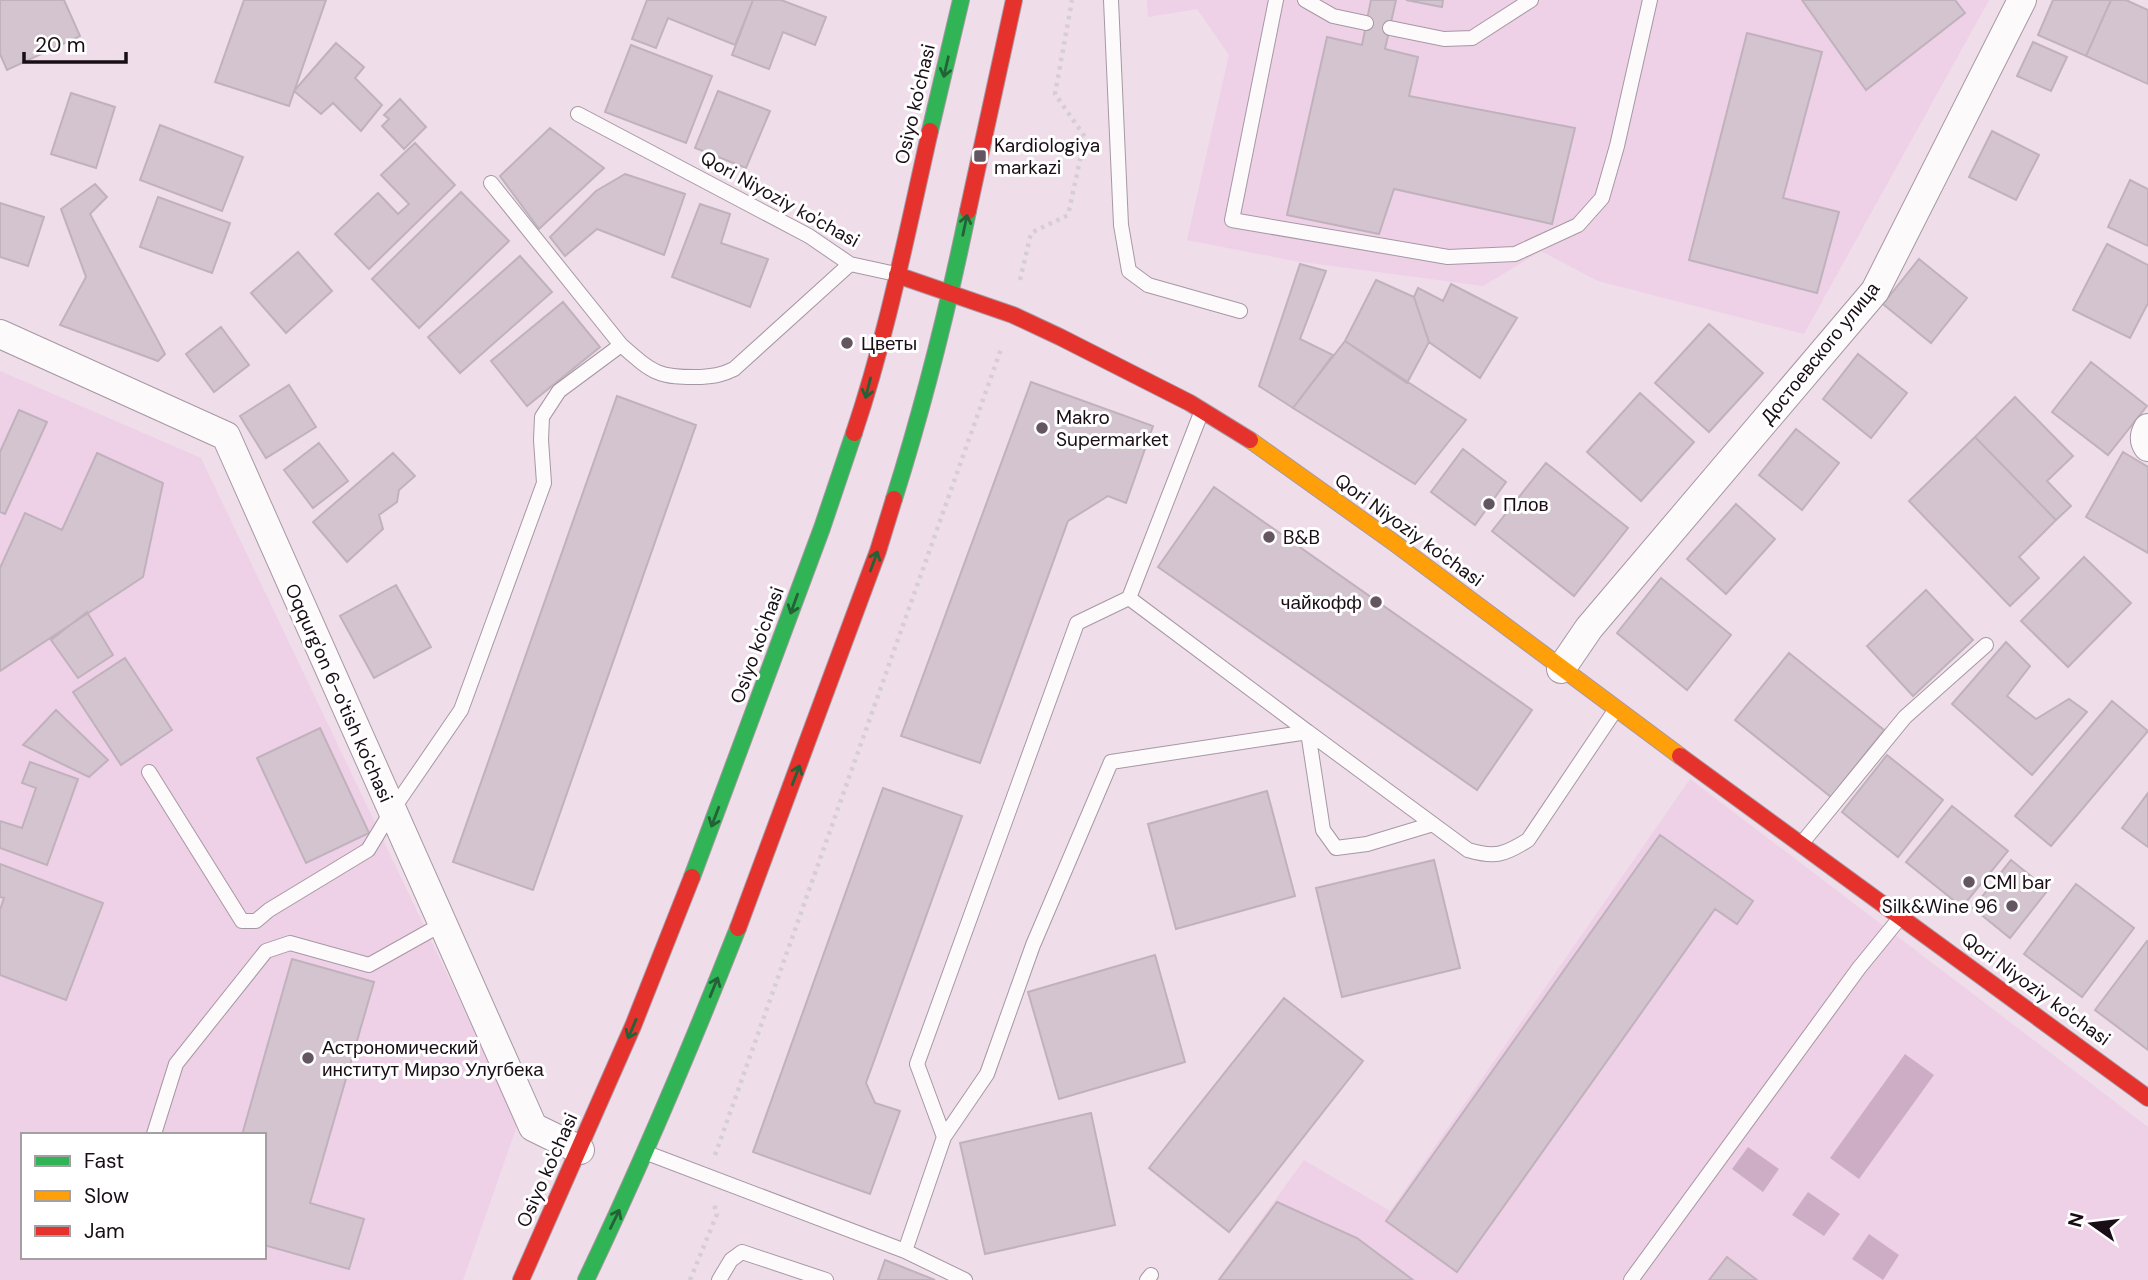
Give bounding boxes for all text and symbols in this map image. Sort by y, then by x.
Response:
scale bar [24,21,126,65]
text: 20 m [35,31,86,59]
street label: Osiyo ko'chasi [889,41,941,167]
one-way arrow [938,55,951,77]
place label: Kardiologiya markazi [994,133,1100,180]
street label: Qori Niyoziy ko'chasi [696,145,864,253]
marker: Kardiologiya markazi [972,148,988,164]
one-way arrow [959,214,973,237]
street label: Достоевского улица [1755,277,1885,429]
place label: Цветы [861,331,917,356]
marker: Цветы [839,335,855,351]
one-way arrow [860,377,873,399]
place label: Makro Supermarket [1056,405,1169,452]
marker: Makro Supermarket [1034,420,1050,436]
street label: Qori Niyoziy ko'chasi [1330,468,1488,592]
place label: Плов [1503,492,1549,517]
marker: Плов [1481,496,1497,512]
place label: B&B [1283,525,1320,550]
marker: B&B [1261,529,1277,545]
one-way arrow [869,550,881,572]
street label: Oqqurg'on 6-o'tish ko'chasi [279,580,399,806]
street label: Osiyo ko'chasi [724,583,790,707]
place label: чайкофф [1281,590,1362,615]
one-way arrow [787,592,800,614]
marker: чайкофф [1368,594,1384,610]
one-way arrow [790,764,803,786]
one-way arrow [707,805,720,827]
place label: CMI bar [1983,870,2051,895]
marker: CMI bar [1961,874,1977,890]
place label: Silk&Wine 96 [1882,894,1998,919]
marker: Silk&Wine 96 [2004,898,2020,914]
street label: Qori Niyoziy ko'chasi [1957,927,2115,1051]
one-way arrow [709,977,722,998]
one-way arrow [625,1017,638,1039]
place label: Астрономический институт Мирзо Улугбека [322,1035,544,1082]
marker: Астрономический институт Мирзо Улугбека [300,1050,316,1066]
street label: Osiyo ko'chasi [511,1109,583,1231]
legend [21,1133,266,1259]
text: Fast [84,1147,124,1175]
text: Slow [84,1182,129,1210]
north arrow [2057,1189,2127,1259]
one-way arrow [609,1209,623,1230]
text: N [2062,1210,2090,1230]
text: Jam [84,1217,125,1245]

